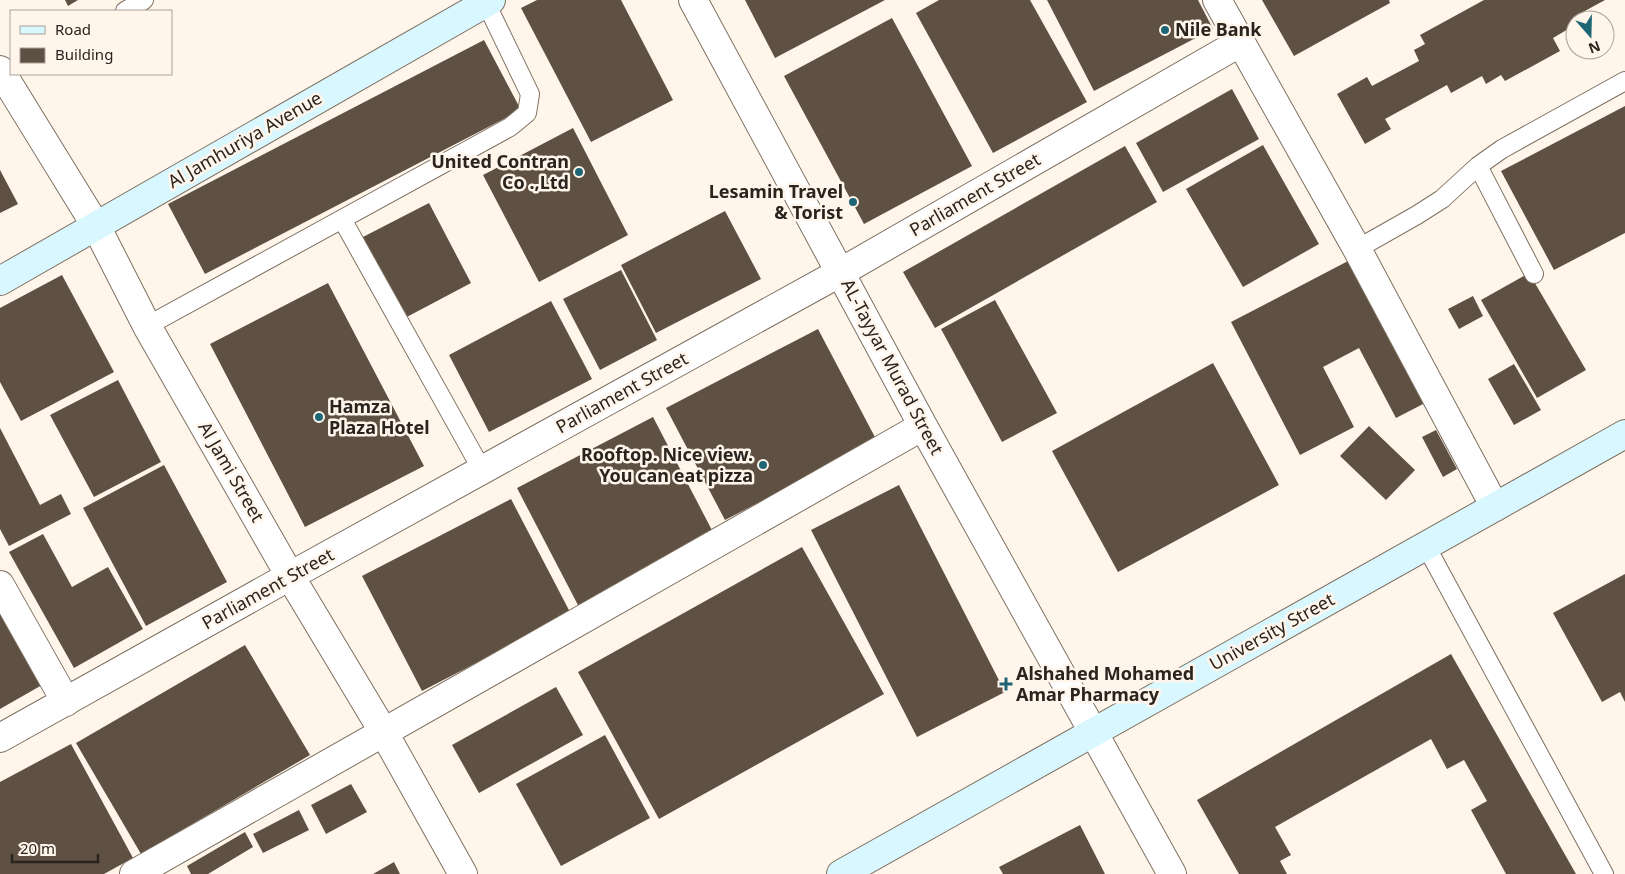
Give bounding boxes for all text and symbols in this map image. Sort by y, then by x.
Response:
legend [10,10,172,75]
north arrow [1565,10,1615,60]
place label: Nile Bank [1175,17,1262,41]
text: Road [55,19,91,39]
marker: Nile Bank [1159,24,1171,36]
text: N [1586,37,1603,59]
text: Building [55,44,113,64]
street label: Al Jamhuriya Avenue [163,85,326,193]
street label: Parliament Street [905,147,1045,241]
place label: United Contran Co .,Ltd [431,149,569,194]
marker: United Contran Co .,Ltd [573,166,585,178]
place label: Lesamin Travel & Torist [709,179,843,224]
marker: Lesamin Travel & Torist [847,196,859,208]
street label: AL-Tayyar Murad Street [836,274,950,459]
street label: Parliament Street [551,346,692,438]
place label: Hamza Plaza Hotel [329,394,430,439]
marker: Hamza Plaza Hotel [313,411,325,423]
street label: Al Jami Street [193,417,271,527]
place label: Rooftop. Nice view. You can eat pizza [581,442,753,487]
marker: Rooftop. Nice view. You can eat pizza [757,459,769,471]
street label: Parliament Street [197,542,338,634]
street label: University Street [1205,587,1339,675]
place label: Alshahed Mohamed Amar Pharmacy [1016,661,1194,706]
marker: Alshahed Mohamed Amar Pharmacy [1000,678,1012,690]
scale bar [12,832,99,864]
text: 20 m [20,838,55,858]

